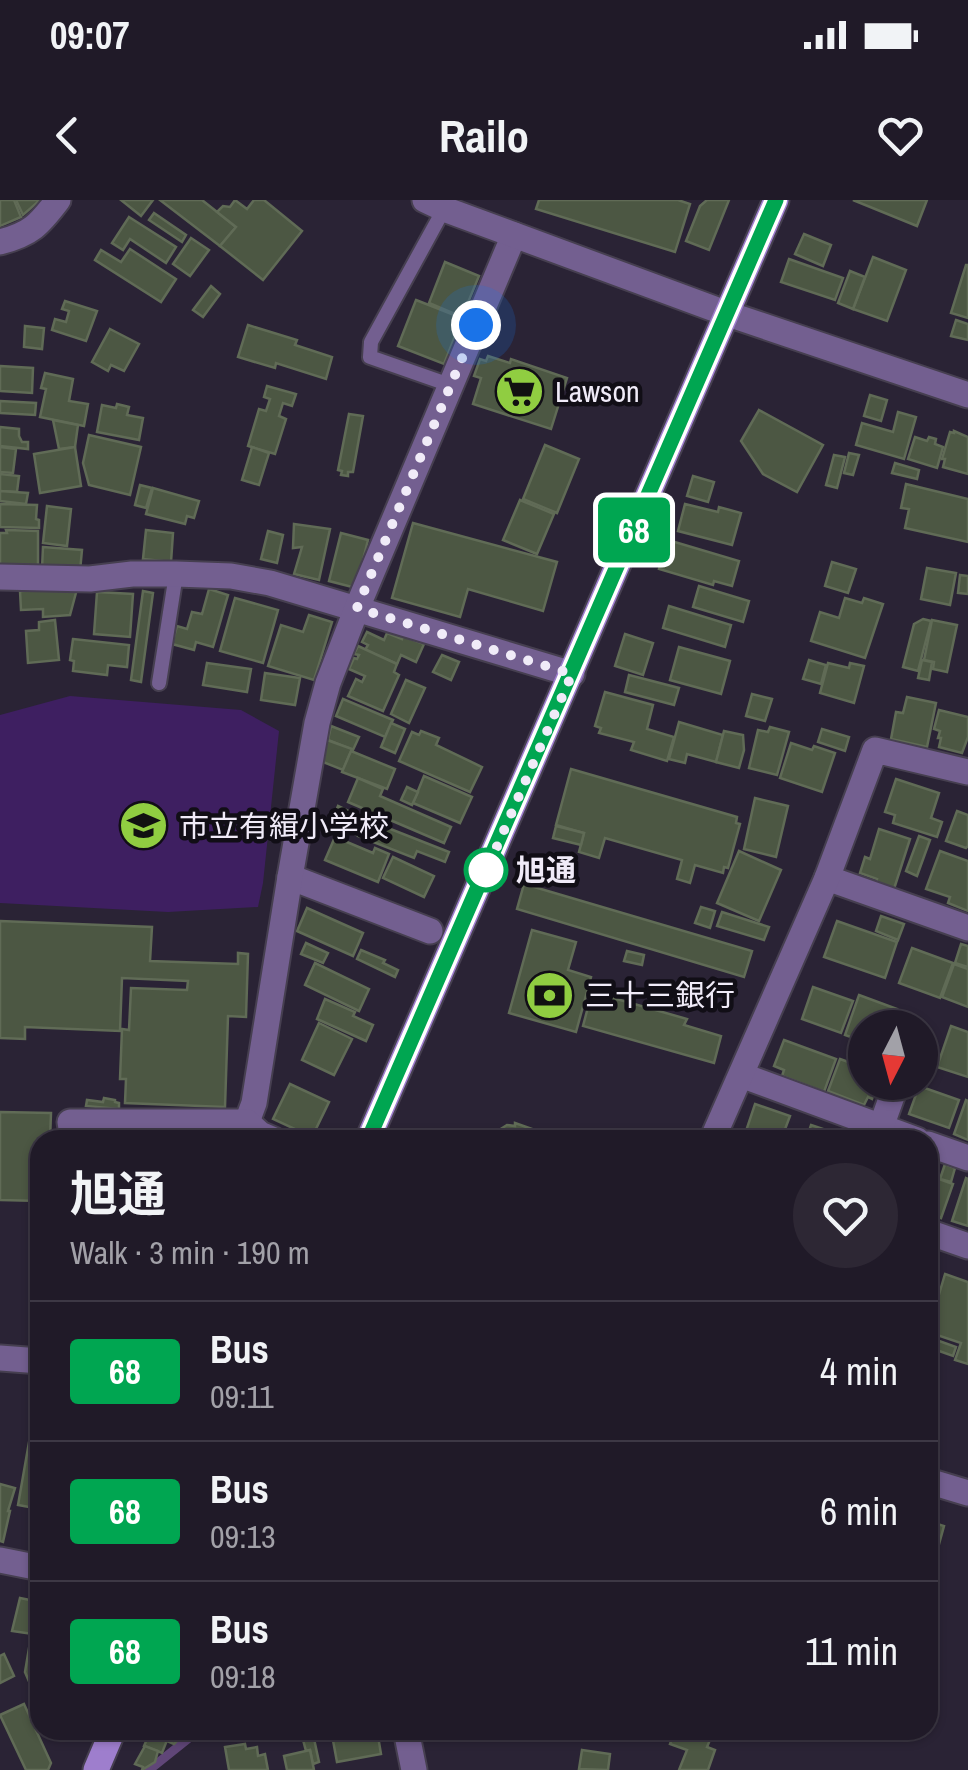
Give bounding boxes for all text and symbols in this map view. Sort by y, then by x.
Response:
text: 09:07 [50,10,130,61]
text: Railo [439,105,529,166]
icon: back [40,108,95,163]
icon: heart [873,108,928,163]
your location [451,300,501,350]
supermarket icon: Lawson [494,365,546,417]
place label: Lawson [555,371,640,411]
line badge: 68 [589,498,679,562]
text: 68 [618,507,650,554]
school or university icon: 市立有緝小学校 [118,800,170,852]
place label: 市立有緝小学校 [179,806,389,846]
marker: 旭通 [465,849,507,891]
place label: 旭通 [516,850,576,890]
bank icon: 三十三銀行 [524,969,576,1021]
place label: 三十三銀行 [585,975,735,1015]
north arrow [848,1010,938,1100]
map controls [848,1010,938,1100]
text: 旭通 [70,1161,166,1226]
button: heart [793,1163,898,1268]
text: Walk · 3 min · 190 m [70,1231,310,1274]
text: Bus [210,1324,269,1375]
text: 4 min [820,1346,898,1397]
text: 68 [109,1348,141,1395]
text: 09:11 [210,1375,274,1418]
text: Bus [210,1464,269,1515]
text: 6 min [820,1486,898,1537]
text: 68 [109,1488,141,1535]
text: 09:13 [210,1515,276,1558]
text: Bus [210,1604,269,1655]
text: 11 min [805,1626,898,1677]
text: 68 [109,1628,141,1675]
text: 09:18 [210,1655,276,1698]

